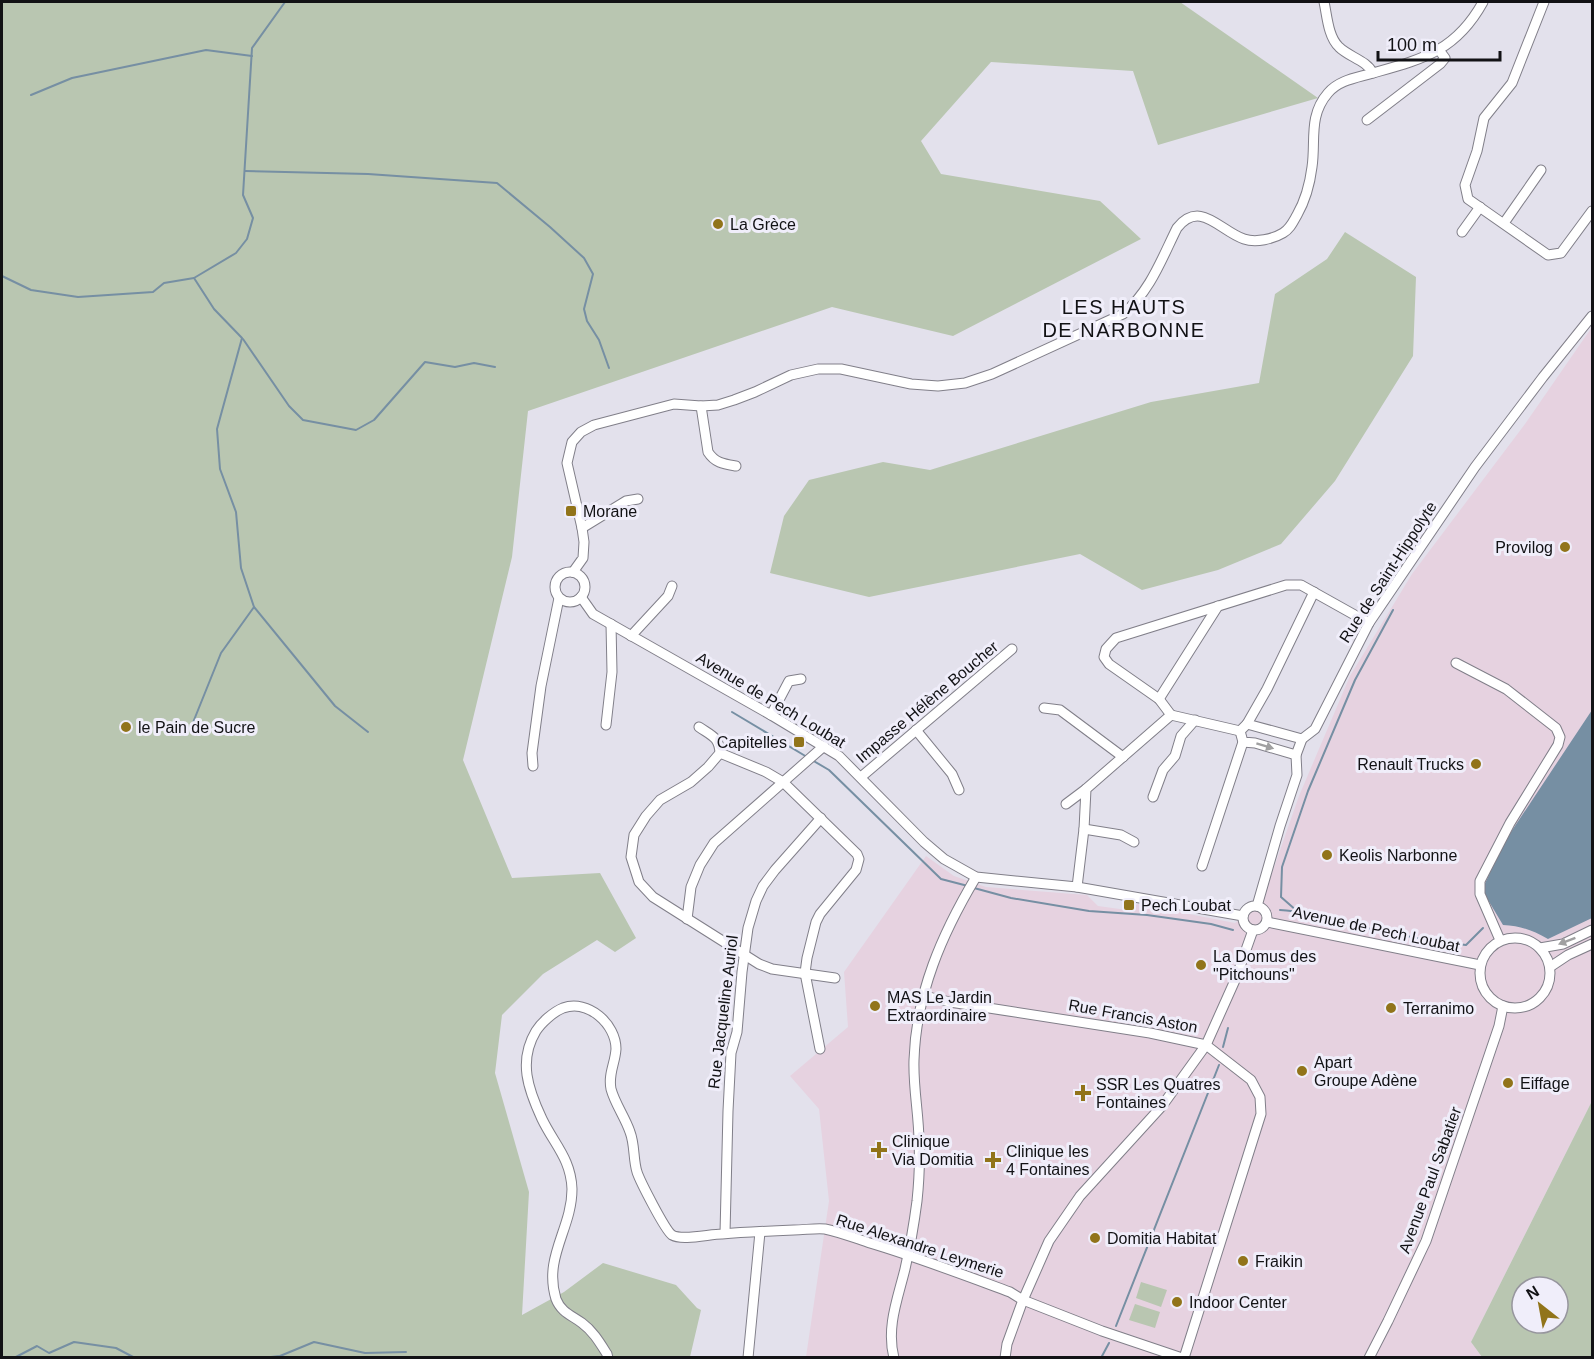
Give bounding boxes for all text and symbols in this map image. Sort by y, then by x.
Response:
scale bar [1378,24,1500,62]
text: 100 m [1387,35,1437,55]
place label: La Grèce [730,216,796,233]
marker: La Grèce [711,217,725,231]
district label: LES HAUTS DE NARBONNE [1042,296,1206,341]
street label: Rue de Saint-Hippolyte [1336,498,1440,646]
place label: Morane [583,503,637,520]
marker: Morane [564,504,578,518]
place label: Provilog [1495,539,1553,556]
marker: Provilog [1558,540,1572,554]
street label: Impasse Hélène Boucher [853,637,1002,766]
street label: Avenue de Pech Loubat [694,649,849,751]
place label: le Pain de Sucre [138,719,256,736]
marker: le Pain de Sucre [119,720,133,734]
place label: Capitelles [717,734,787,751]
marker: Capitelles [792,735,806,749]
one-way arrow [1256,742,1274,751]
place label: Renault Trucks [1357,756,1464,773]
marker: Renault Trucks [1469,757,1483,771]
place label: Keolis Narbonne [1339,847,1457,864]
marker: Keolis Narbonne [1320,848,1334,862]
place label: Pech Loubat [1141,897,1231,914]
marker: Pech Loubat [1122,898,1136,912]
street label: Avenue de Pech Loubat [1291,903,1462,955]
street label: Rue Jacqueline Auriol [705,934,741,1090]
one-way arrow [1558,937,1576,946]
place label: La Domus des "Pitchouns" [1213,948,1316,983]
marker: La Domus des "Pitchouns" [1194,958,1208,972]
place label: MAS Le Jardin Extraordinaire [887,989,992,1024]
street label: Rue Francis Aston [1067,996,1199,1036]
marker: MAS Le Jardin Extraordinaire [868,999,882,1013]
place label: Terranimo [1403,1000,1474,1017]
marker: Terranimo [1384,1001,1398,1015]
place label: Apart Groupe Adène [1314,1054,1417,1089]
marker: Apart Groupe Adène [1295,1064,1309,1078]
place label: Eiffage [1520,1075,1570,1092]
place label: SSR Les Quatres Fontaines [1096,1076,1221,1111]
marker: Eiffage [1501,1076,1515,1090]
marker: SSR Les Quatres Fontaines [1074,1084,1092,1102]
street label: Avenue Paul Sabatier [1396,1104,1465,1255]
place label: Clinique Via Domitia [892,1133,974,1168]
marker: Clinique Via Domitia [870,1141,888,1159]
place label: Clinique les 4 Fontaines [1006,1143,1090,1178]
marker: Clinique les 4 Fontaines [984,1151,1002,1169]
street label: Rue Alexandre Leymerie [834,1211,1006,1281]
place label: Domitia Habitat [1107,1230,1217,1247]
marker: Domitia Habitat [1088,1231,1102,1245]
place label: Fraikin [1255,1253,1303,1270]
marker: Fraikin [1236,1254,1250,1268]
north arrow [1510,1275,1570,1335]
text: N [1523,1282,1542,1303]
place label: Indoor Center [1189,1294,1288,1311]
marker: Indoor Center [1170,1295,1184,1309]

